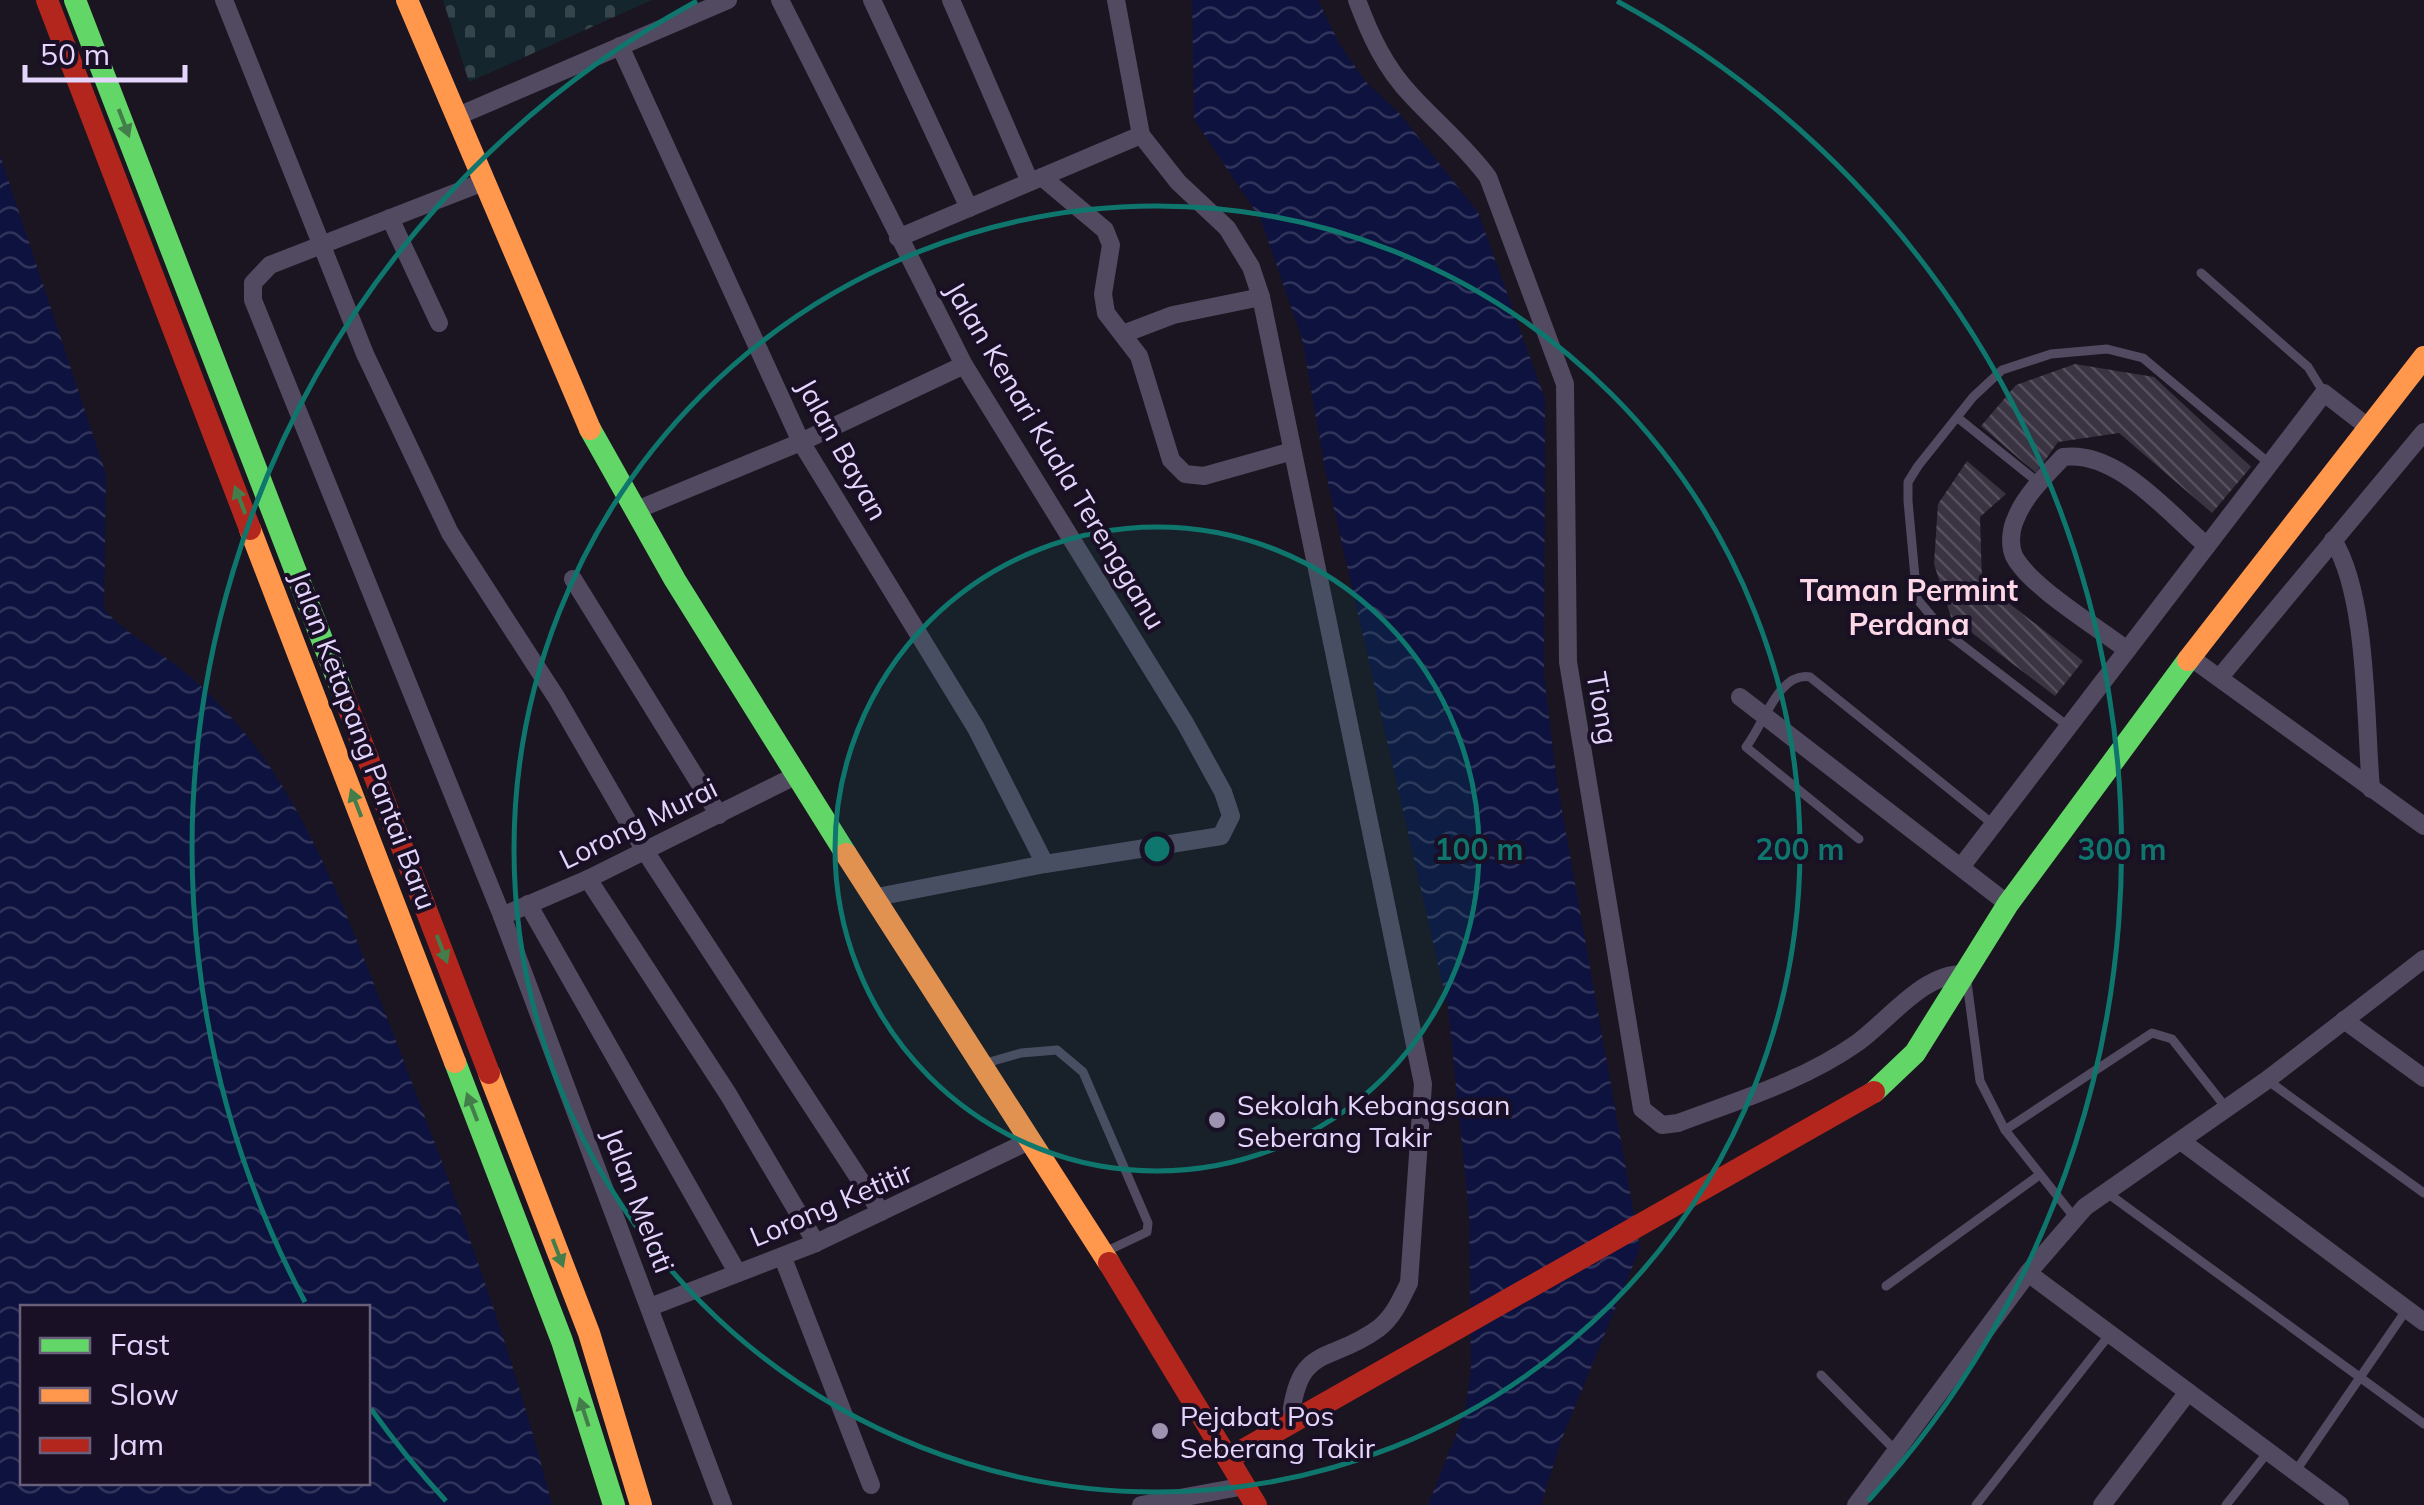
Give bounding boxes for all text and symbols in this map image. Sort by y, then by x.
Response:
scale bar [25,20,185,82]
text: 50 m [40,35,110,73]
one-way arrow [116,109,132,139]
street label: Jalan Kenari Kuala Terengganu [938,275,1174,635]
street label: Jalan Bayan [790,372,896,526]
one-way arrow [232,485,248,515]
street label: Jalan Ketapang Pantai Baru [283,566,445,914]
district label: Taman Permint Perdana [1800,571,2018,643]
street label: Tiong [1579,669,1627,747]
street label: Lorong Murai [553,770,723,876]
one-way arrow [348,788,364,818]
text: 100 m [1434,830,1524,868]
text: 200 m [1755,830,1845,868]
text: 300 m [2077,830,2167,868]
centre of rings [1139,831,1175,867]
one-way arrow [434,935,450,965]
place label: Sekolah Kebangsaan Seberang Takir [1237,1087,1510,1154]
one-way arrow [464,1092,480,1122]
marker: Sekolah Kebangsaan Seberang Takir [1206,1109,1228,1131]
street label: Jalan Melati [595,1123,683,1277]
street label: Lorong Ketitir [744,1154,918,1254]
one-way arrow [551,1238,566,1268]
legend [20,1305,370,1485]
text: Fast [110,1325,170,1363]
text: Slow [110,1375,179,1413]
one-way arrow [576,1397,591,1427]
place label: Pejabat Pos Seberang Takir [1180,1398,1376,1465]
marker: Pejabat Pos Seberang Takir [1149,1420,1171,1442]
text: Jam [110,1425,164,1463]

